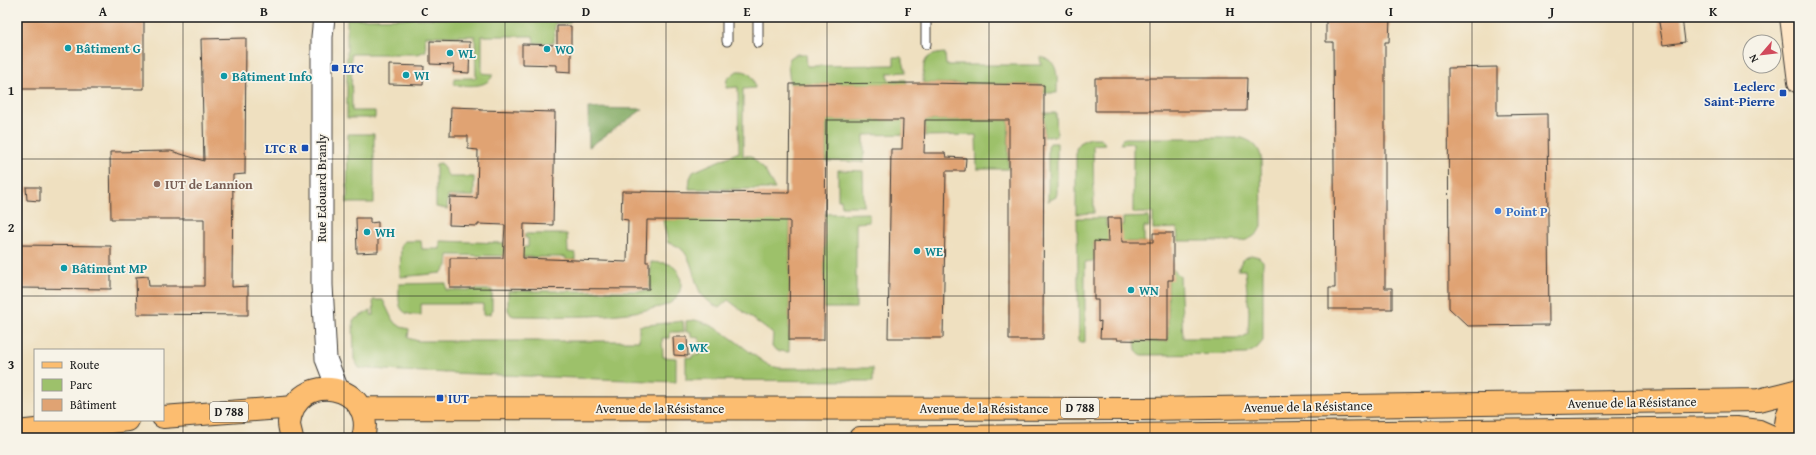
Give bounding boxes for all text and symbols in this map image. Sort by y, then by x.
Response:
text: A [99,2,108,21]
text: B [260,2,268,21]
text: C [421,2,429,21]
text: D [582,2,590,21]
text: E [744,2,751,21]
text: F [905,2,912,21]
text: G [1065,2,1073,21]
text: H [1225,2,1235,21]
text: I [1389,2,1393,21]
text: J [1548,2,1555,21]
text: K [1709,2,1718,21]
north arrow [1742,34,1782,74]
place label: Bâtiment G [76,39,141,58]
place label: WO [555,40,574,59]
marker: Bâtiment G [63,43,73,53]
place label: WL [458,44,476,63]
marker: WO [542,44,552,54]
marker: WL [445,48,455,58]
text: N [1744,51,1762,66]
place label: LTC [343,59,364,78]
marker: LTC [330,63,340,73]
place label: WI [414,66,429,85]
place label: Bâtiment Info [232,67,312,86]
marker: WI [401,70,411,80]
marker: Bâtiment Info [219,71,229,81]
place label: Leclerc Saint-Pierre [1704,77,1775,111]
text: 1 [8,81,14,100]
marker: Leclerc Saint-Pierre [1778,88,1788,98]
street label: Rue Edouard Branly [312,133,331,242]
place label: LTC R [265,139,298,158]
marker: LTC R [300,143,310,153]
place label: IUT de Lannion [165,175,253,194]
marker: IUT de Lannion [152,179,162,189]
place label: Point P [1506,202,1548,221]
marker: Point P [1493,206,1503,216]
text: 2 [8,218,15,237]
place label: WH [375,223,395,242]
marker: WH [362,227,372,237]
place label: WE [925,242,943,261]
marker: WE [912,246,922,256]
place label: Bâtiment MP [72,259,148,278]
marker: Bâtiment MP [59,263,69,273]
place label: WN [1139,281,1159,300]
marker: WN [1126,285,1136,295]
place label: WK [689,338,709,357]
marker: WK [676,342,686,352]
legend [34,349,164,421]
text: 3 [8,355,14,374]
text: Route [70,356,100,373]
text: Parc [70,376,93,393]
place label: IUT [448,389,469,408]
street label: Avenue de la Résistance [1567,392,1697,413]
marker: IUT [435,393,445,403]
text: Bâtiment [70,396,117,413]
street label: Avenue de la Résistance [1243,396,1373,417]
road number: D 788 [1061,398,1099,418]
street label: Avenue de la Résistance [596,399,724,418]
street label: Avenue de la Résistance [920,399,1048,418]
road number: D 788 [210,402,248,422]

